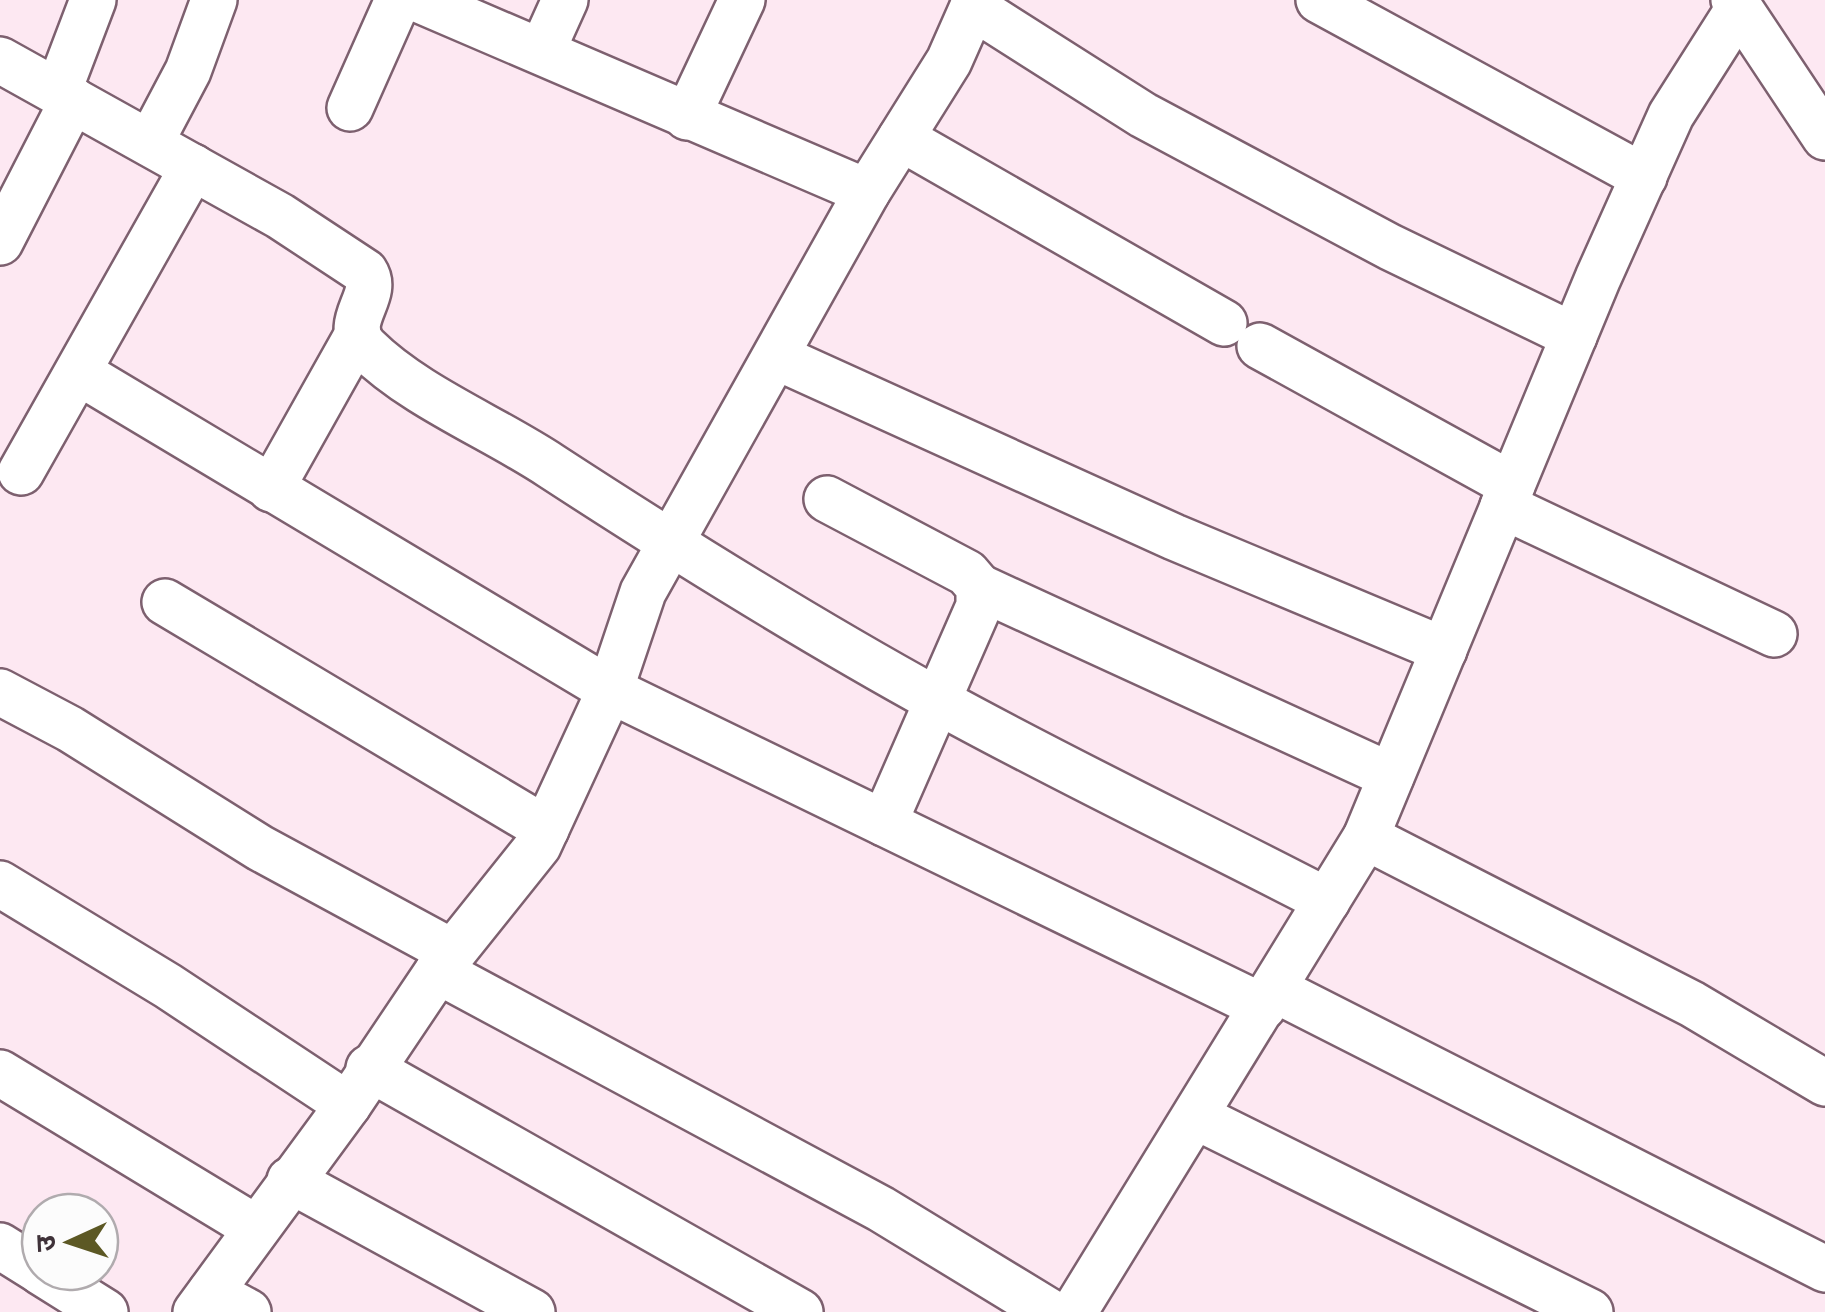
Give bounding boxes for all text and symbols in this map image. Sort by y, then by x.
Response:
north arrow [20,1192,120,1292]
text: उ [30,1234,61,1252]

